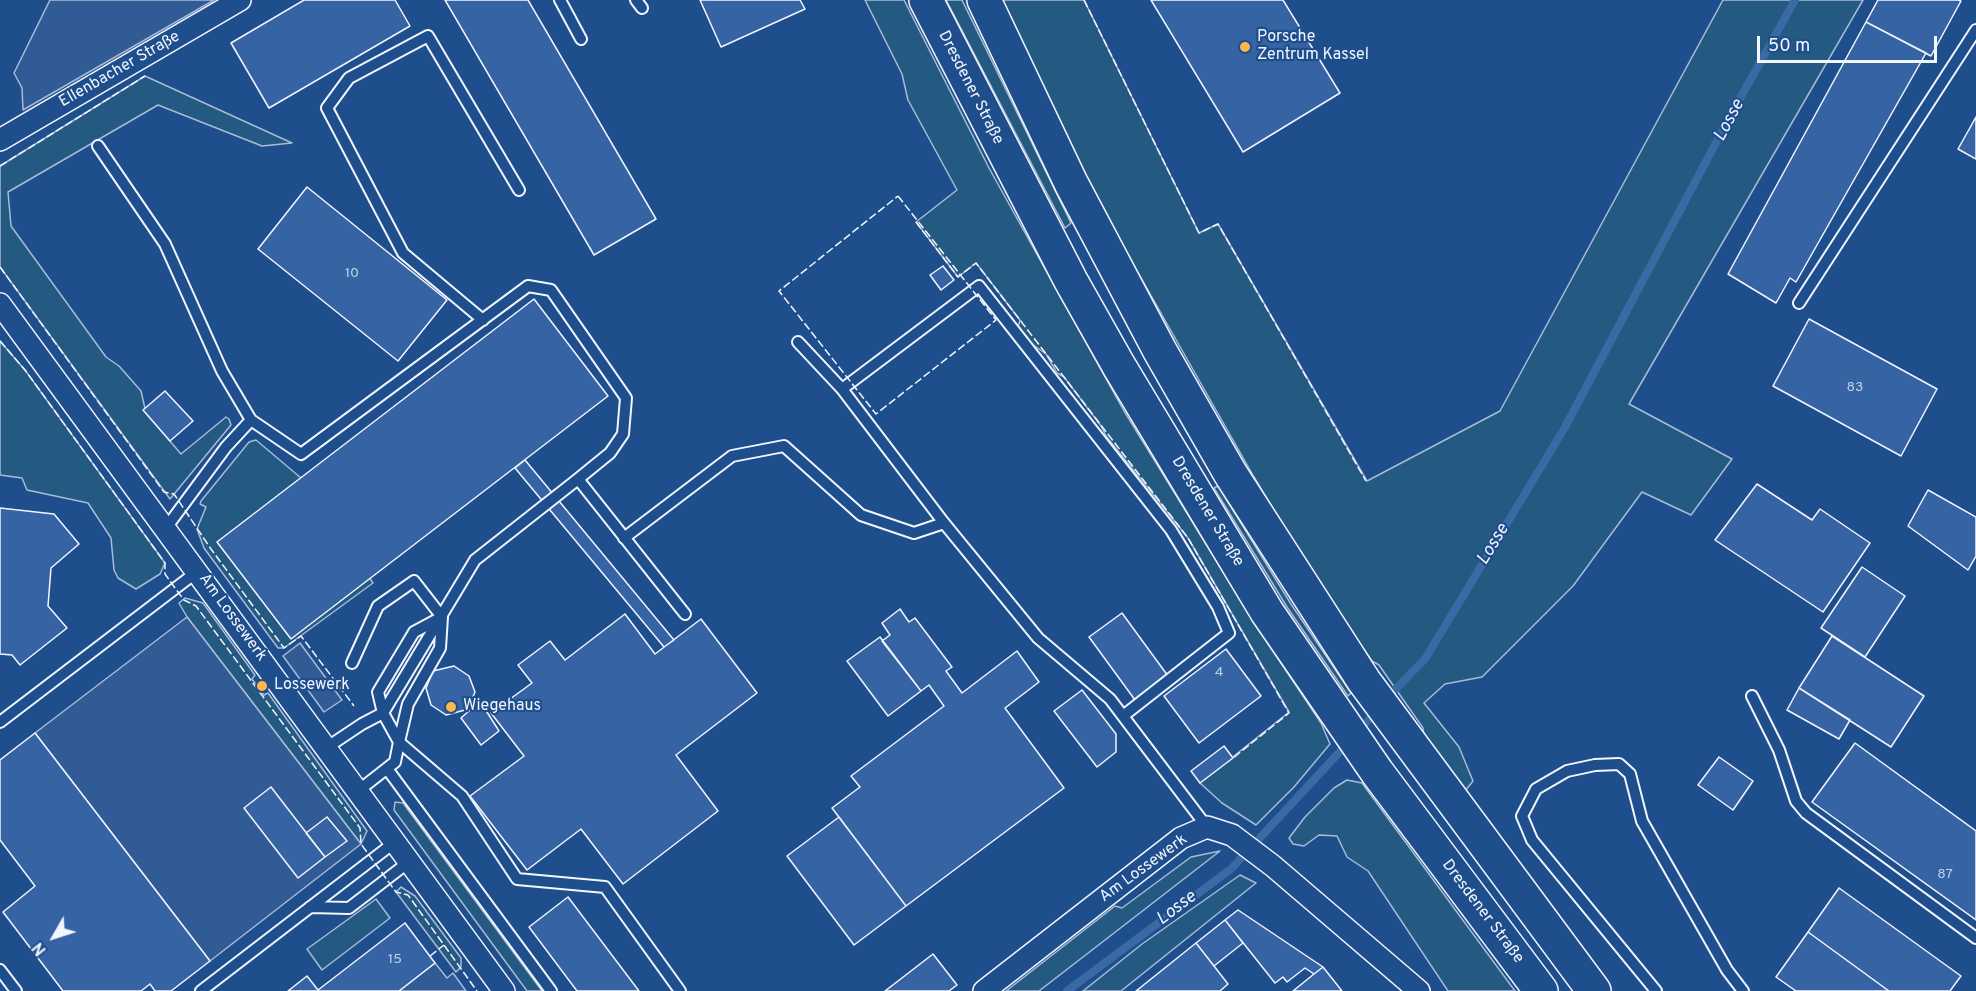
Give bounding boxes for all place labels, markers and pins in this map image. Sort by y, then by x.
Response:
place label: Porsche Zentrum Kassel [1257,28,1369,66]
marker: Porsche Zentrum Kassel [1238,40,1252,54]
place label: Lossewerk [274,676,350,696]
marker: Lossewerk [255,679,269,693]
place label: Wiegehaus [463,697,541,717]
marker: Wiegehaus [444,700,458,714]

